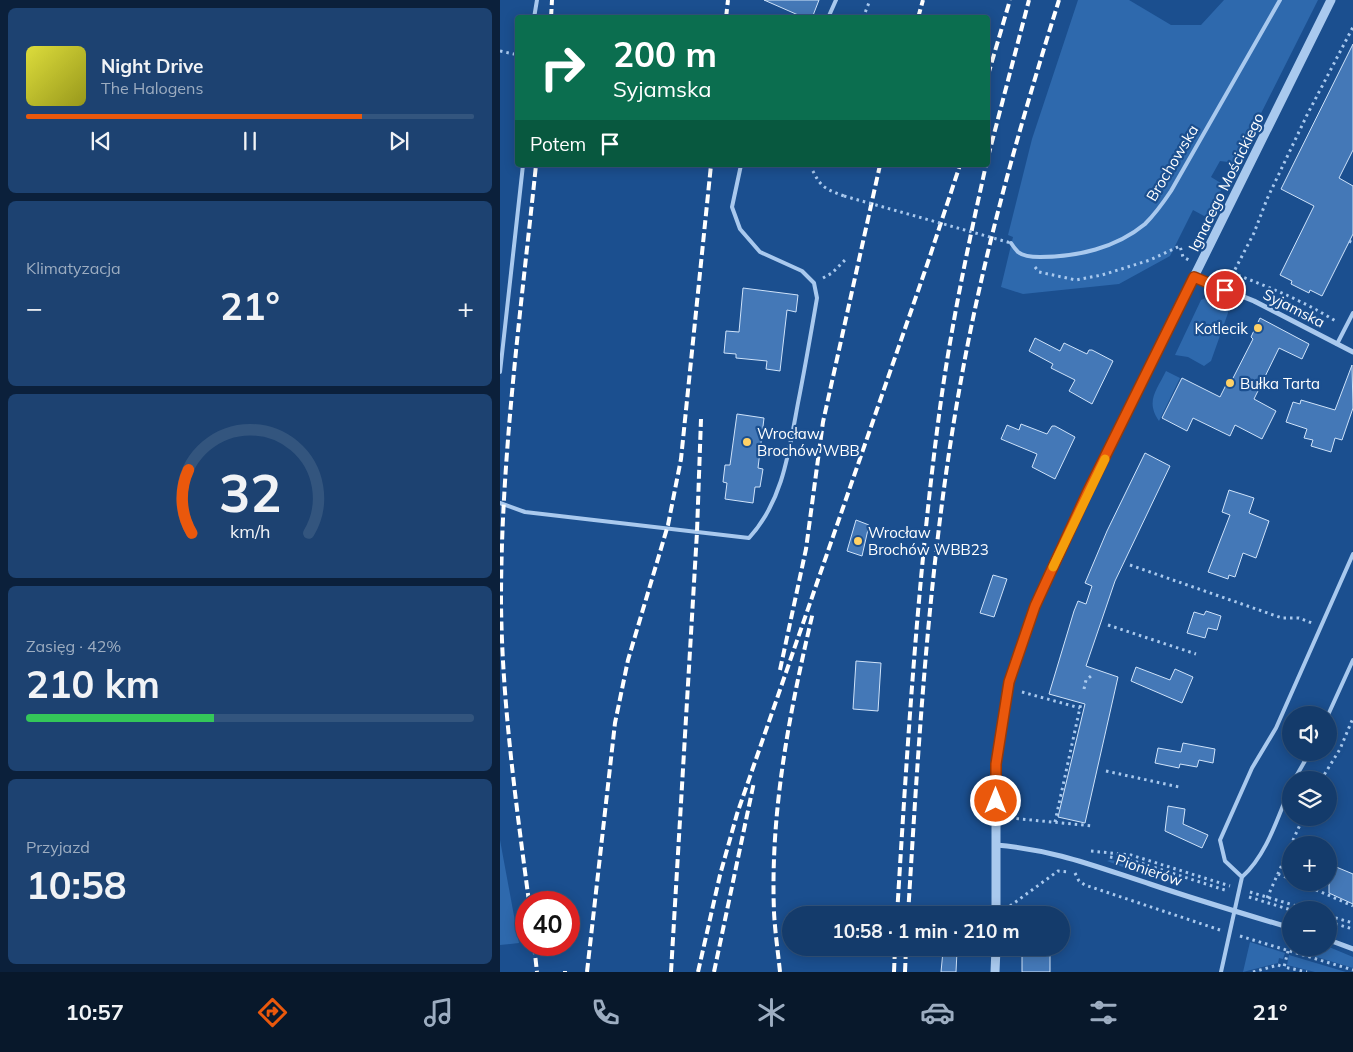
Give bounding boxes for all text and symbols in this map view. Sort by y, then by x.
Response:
text: 200 m [613,32,717,76]
icon: right [530,35,595,100]
text: Night Drive [101,54,203,78]
text: Syjamska [613,75,711,103]
text: The Halogens [101,78,203,98]
street label: Ignacego Mościckiego [1184,110,1268,254]
street label: Brochowska [1142,121,1202,205]
icon: previous [87,127,115,155]
icon: pause [236,127,264,155]
icon: next [385,127,413,155]
icon: arrive [596,130,624,158]
text: Potem [530,132,586,156]
text: Klimatyzacja [26,258,121,278]
pin [1204,269,1246,311]
icon: arrive [1211,276,1239,304]
text: 21° [220,282,280,330]
street label: Syjamska [1260,284,1328,332]
text: − [26,290,43,325]
text: + [457,290,474,325]
place label: Kotlecik [1194,319,1248,338]
marker: Kotlecik [1252,322,1264,334]
place label: Bułka Tarta [1240,374,1320,393]
marker: Bułka Tarta [1224,377,1236,389]
place label: Wrocław Brochów WBB [757,424,860,460]
marker: Wrocław Brochów WBB [741,436,753,448]
text: 32 [219,460,281,525]
text: km/h [230,520,270,542]
place label: Wrocław Brochów WBB23 [868,523,989,559]
marker: Wrocław Brochów WBB23 [852,535,864,547]
text: Zasięg · 42% [26,636,121,656]
text: 210 km [26,660,160,708]
map controls [1282,706,1337,956]
button: sound [1282,706,1337,761]
button: layers [1282,771,1337,826]
position arrow [969,774,1021,826]
button: + [1282,836,1337,891]
text: Przyjazd [26,837,90,857]
street label: Pionierów [1113,850,1185,890]
text: 10:58 [26,861,127,909]
speed limit sign: 40 [515,891,580,956]
button: − [1282,901,1337,956]
text: 10:58 · 1 min · 210 m [832,919,1020,943]
icon: directions [255,995,290,1030]
icon: music [421,995,456,1030]
icon: phone [588,995,623,1030]
icon: climate [754,995,789,1030]
icon: car [920,995,955,1030]
icon: filters [1086,995,1121,1030]
text: 10:57 [66,998,124,1026]
text: 21° [1253,998,1287,1026]

